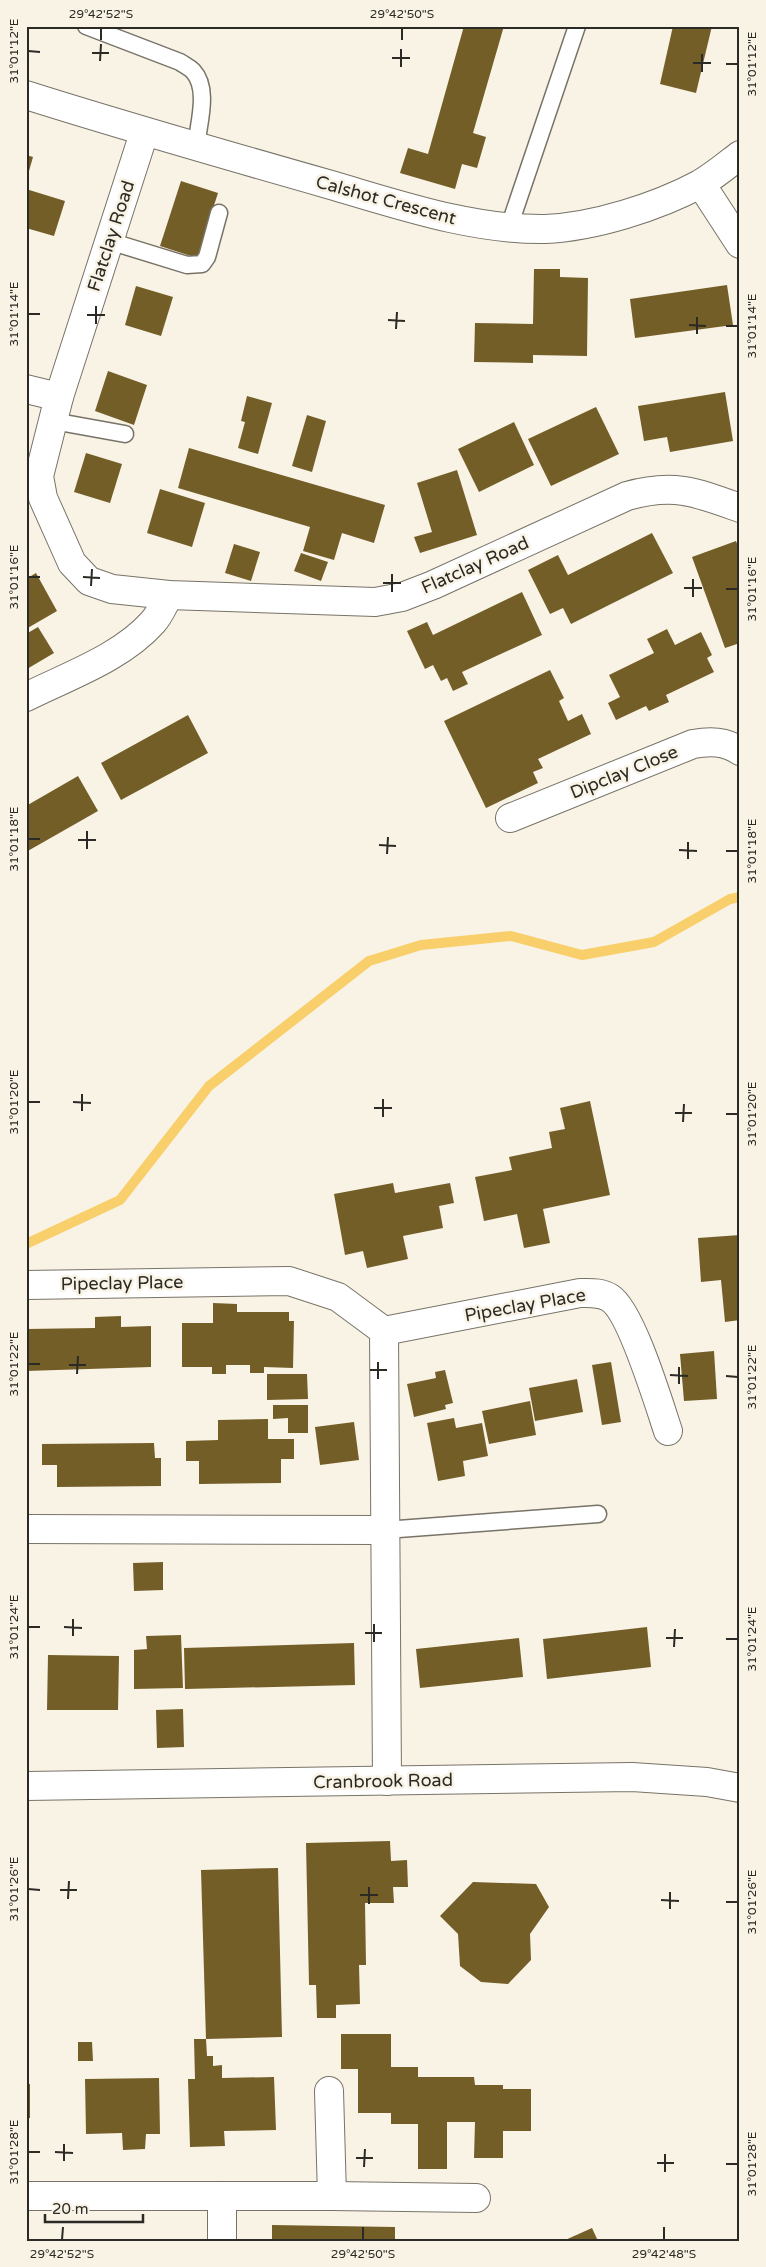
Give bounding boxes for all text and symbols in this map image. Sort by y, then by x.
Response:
text: 29°42'52"S [69,7,133,21]
text: 29°42'50"S [370,7,434,21]
text: 31°01'12"E [7,18,21,84]
text: 31°01'12"E [745,31,759,97]
street label: Calshot Crescent [313,171,459,229]
street label: Flatclay Road [83,178,139,294]
text: 31°01'14"E [7,281,21,347]
text: 31°01'14"E [745,293,759,359]
street label: Flatclay Road [418,531,532,599]
text: 31°01'16"E [7,544,21,610]
text: 31°01'16"E [745,556,759,622]
street label: Dipclay Close [567,740,681,804]
text: 31°01'18"E [7,806,21,872]
text: 31°01'18"E [745,818,759,884]
text: 31°01'20"E [7,1069,21,1135]
text: 31°01'20"E [745,1081,759,1147]
street label: Pipeclay Place [60,1271,184,1295]
street label: Pipeclay Place [463,1284,587,1326]
text: 31°01'22"E [7,1331,21,1397]
text: 31°01'22"E [745,1344,759,1410]
text: 31°01'24"E [7,1594,21,1660]
text: 31°01'24"E [745,1606,759,1672]
street label: Cranbrook Road [313,1769,453,1793]
text: 31°01'26"E [7,1856,21,1922]
text: 31°01'26"E [745,1869,759,1935]
text: 31°01'28"E [7,2119,21,2185]
text: 31°01'28"E [745,2131,759,2197]
scale bar [45,2192,142,2224]
text: 20 m [52,2200,89,2218]
text: 29°42'52"S [30,2247,94,2261]
text: 29°42'50"S [331,2247,395,2261]
text: 29°42'48"S [632,2247,696,2261]

